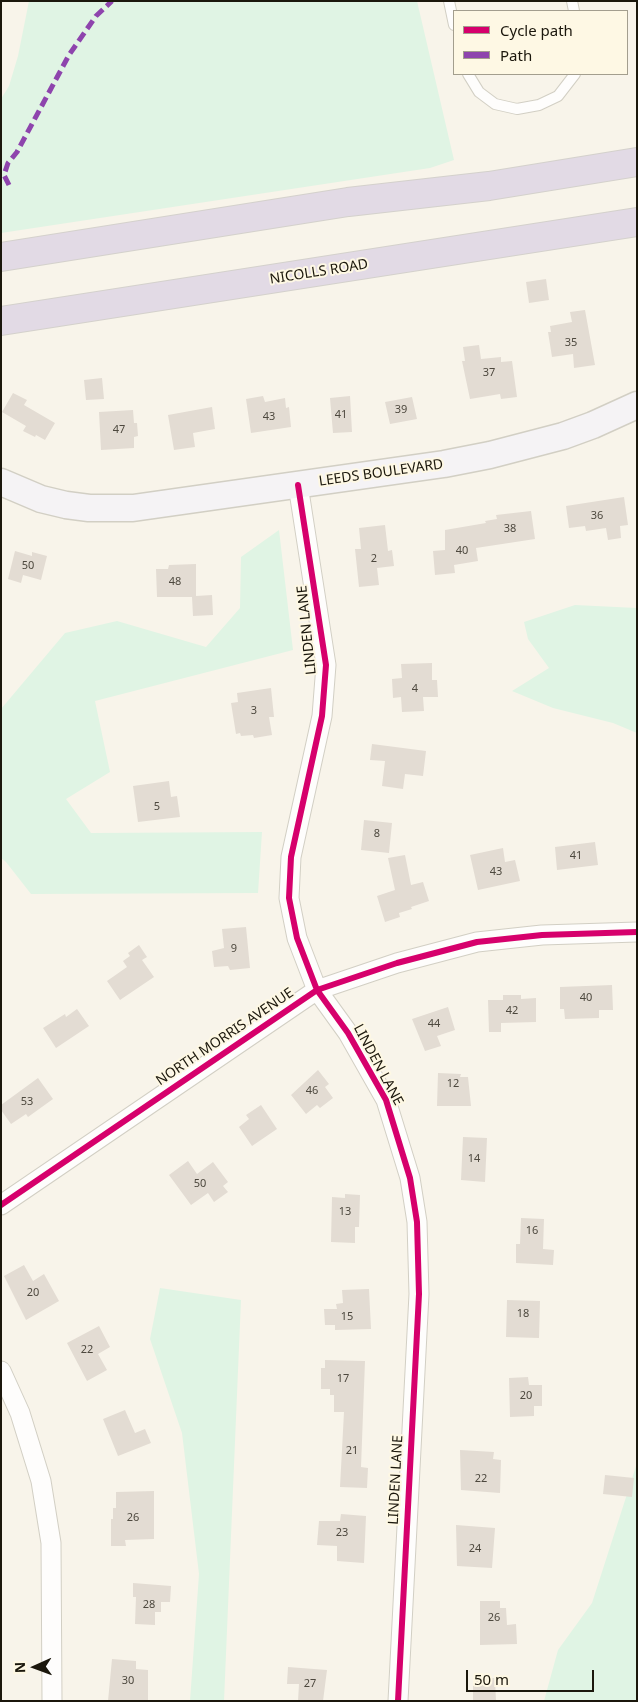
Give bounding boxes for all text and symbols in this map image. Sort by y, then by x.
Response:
legend [453,10,628,75]
text: Cycle path [500,20,573,40]
text: Path [500,45,532,65]
street label: NICOLLS ROAD [269,256,369,288]
house number: 35 [565,336,577,350]
house number: 37 [483,366,495,380]
house number: 39 [395,403,407,417]
house number: 41 [335,408,347,422]
house number: 43 [263,410,275,424]
house number: 47 [113,423,125,437]
street label: LEEDS BOULEVARD [318,456,444,490]
house number: 36 [591,509,603,523]
house number: 38 [504,522,516,536]
house number: 40 [456,544,468,558]
house number: 2 [371,552,377,566]
house number: 50 [22,559,34,573]
house number: 48 [169,575,181,589]
street label: LINDEN LANE [294,585,320,675]
house number: 4 [412,682,418,696]
house number: 3 [251,704,257,718]
house number: 5 [154,800,160,814]
house number: 8 [374,827,380,841]
house number: 41 [570,849,582,863]
house number: 43 [490,865,502,879]
house number: 9 [231,942,237,956]
street label: NORTH MORRIS AVENUE [153,985,297,1089]
house number: 40 [580,991,592,1005]
house number: 42 [506,1004,518,1018]
house number: 44 [428,1017,440,1031]
street label: LINDEN LANE [350,1021,406,1109]
house number: 12 [447,1077,459,1091]
house number: 46 [306,1084,318,1098]
house number: 53 [21,1095,33,1109]
house number: 14 [468,1152,480,1166]
house number: 50 [194,1177,206,1191]
house number: 13 [339,1205,351,1219]
house number: 16 [526,1224,538,1238]
house number: 20 [27,1286,39,1300]
house number: 18 [517,1307,529,1321]
house number: 15 [341,1310,353,1324]
house number: 22 [81,1343,93,1357]
house number: 17 [337,1372,349,1386]
house number: 20 [520,1389,532,1403]
street label: LINDEN LANE [385,1435,407,1525]
house number: 21 [346,1444,358,1458]
house number: 22 [475,1472,487,1486]
house number: 26 [127,1511,139,1525]
house number: 23 [336,1526,348,1540]
house number: 24 [469,1542,481,1556]
house number: 28 [143,1598,155,1612]
house number: 26 [488,1611,500,1625]
north arrow [10,1642,60,1692]
scale bar [468,1660,596,1692]
text: N [10,1662,29,1674]
text: 50 m [474,1669,509,1689]
house number: 30 [122,1674,134,1688]
house number: 27 [304,1677,316,1691]

